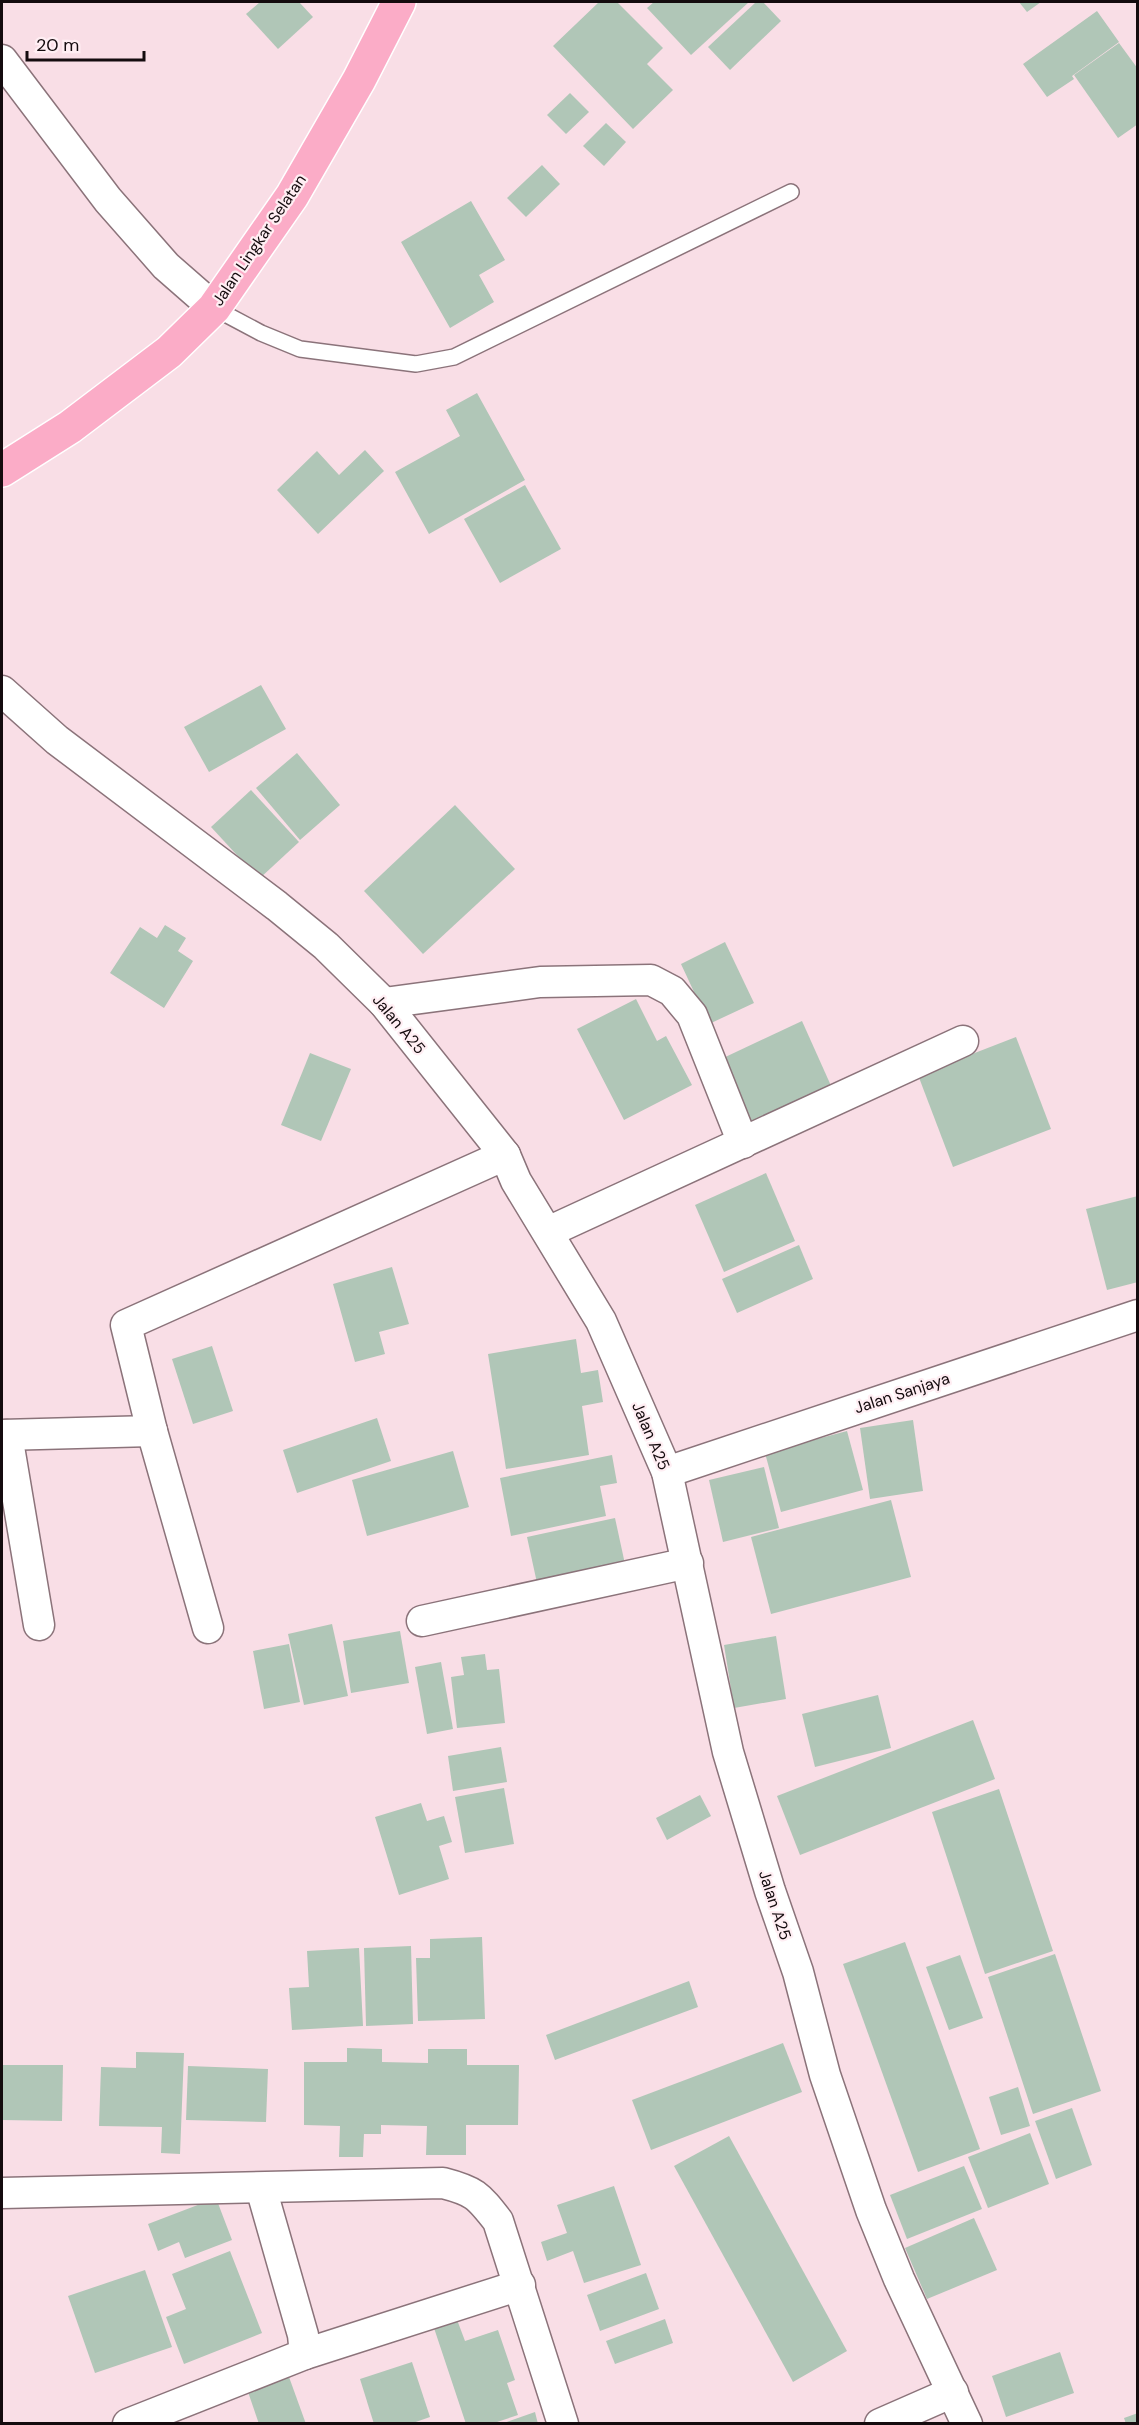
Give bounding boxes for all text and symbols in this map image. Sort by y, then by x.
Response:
scale bar [27,24,144,62]
text: 20 m [36,33,79,57]
street label: Jalan Lingkar Selatan [207,170,311,310]
street label: Jalan A25 [368,990,430,1058]
street label: Jalan Sanjaya [852,1368,952,1418]
street label: Jalan A25 [627,1399,675,1473]
street label: Jalan A25 [754,1867,796,1943]

